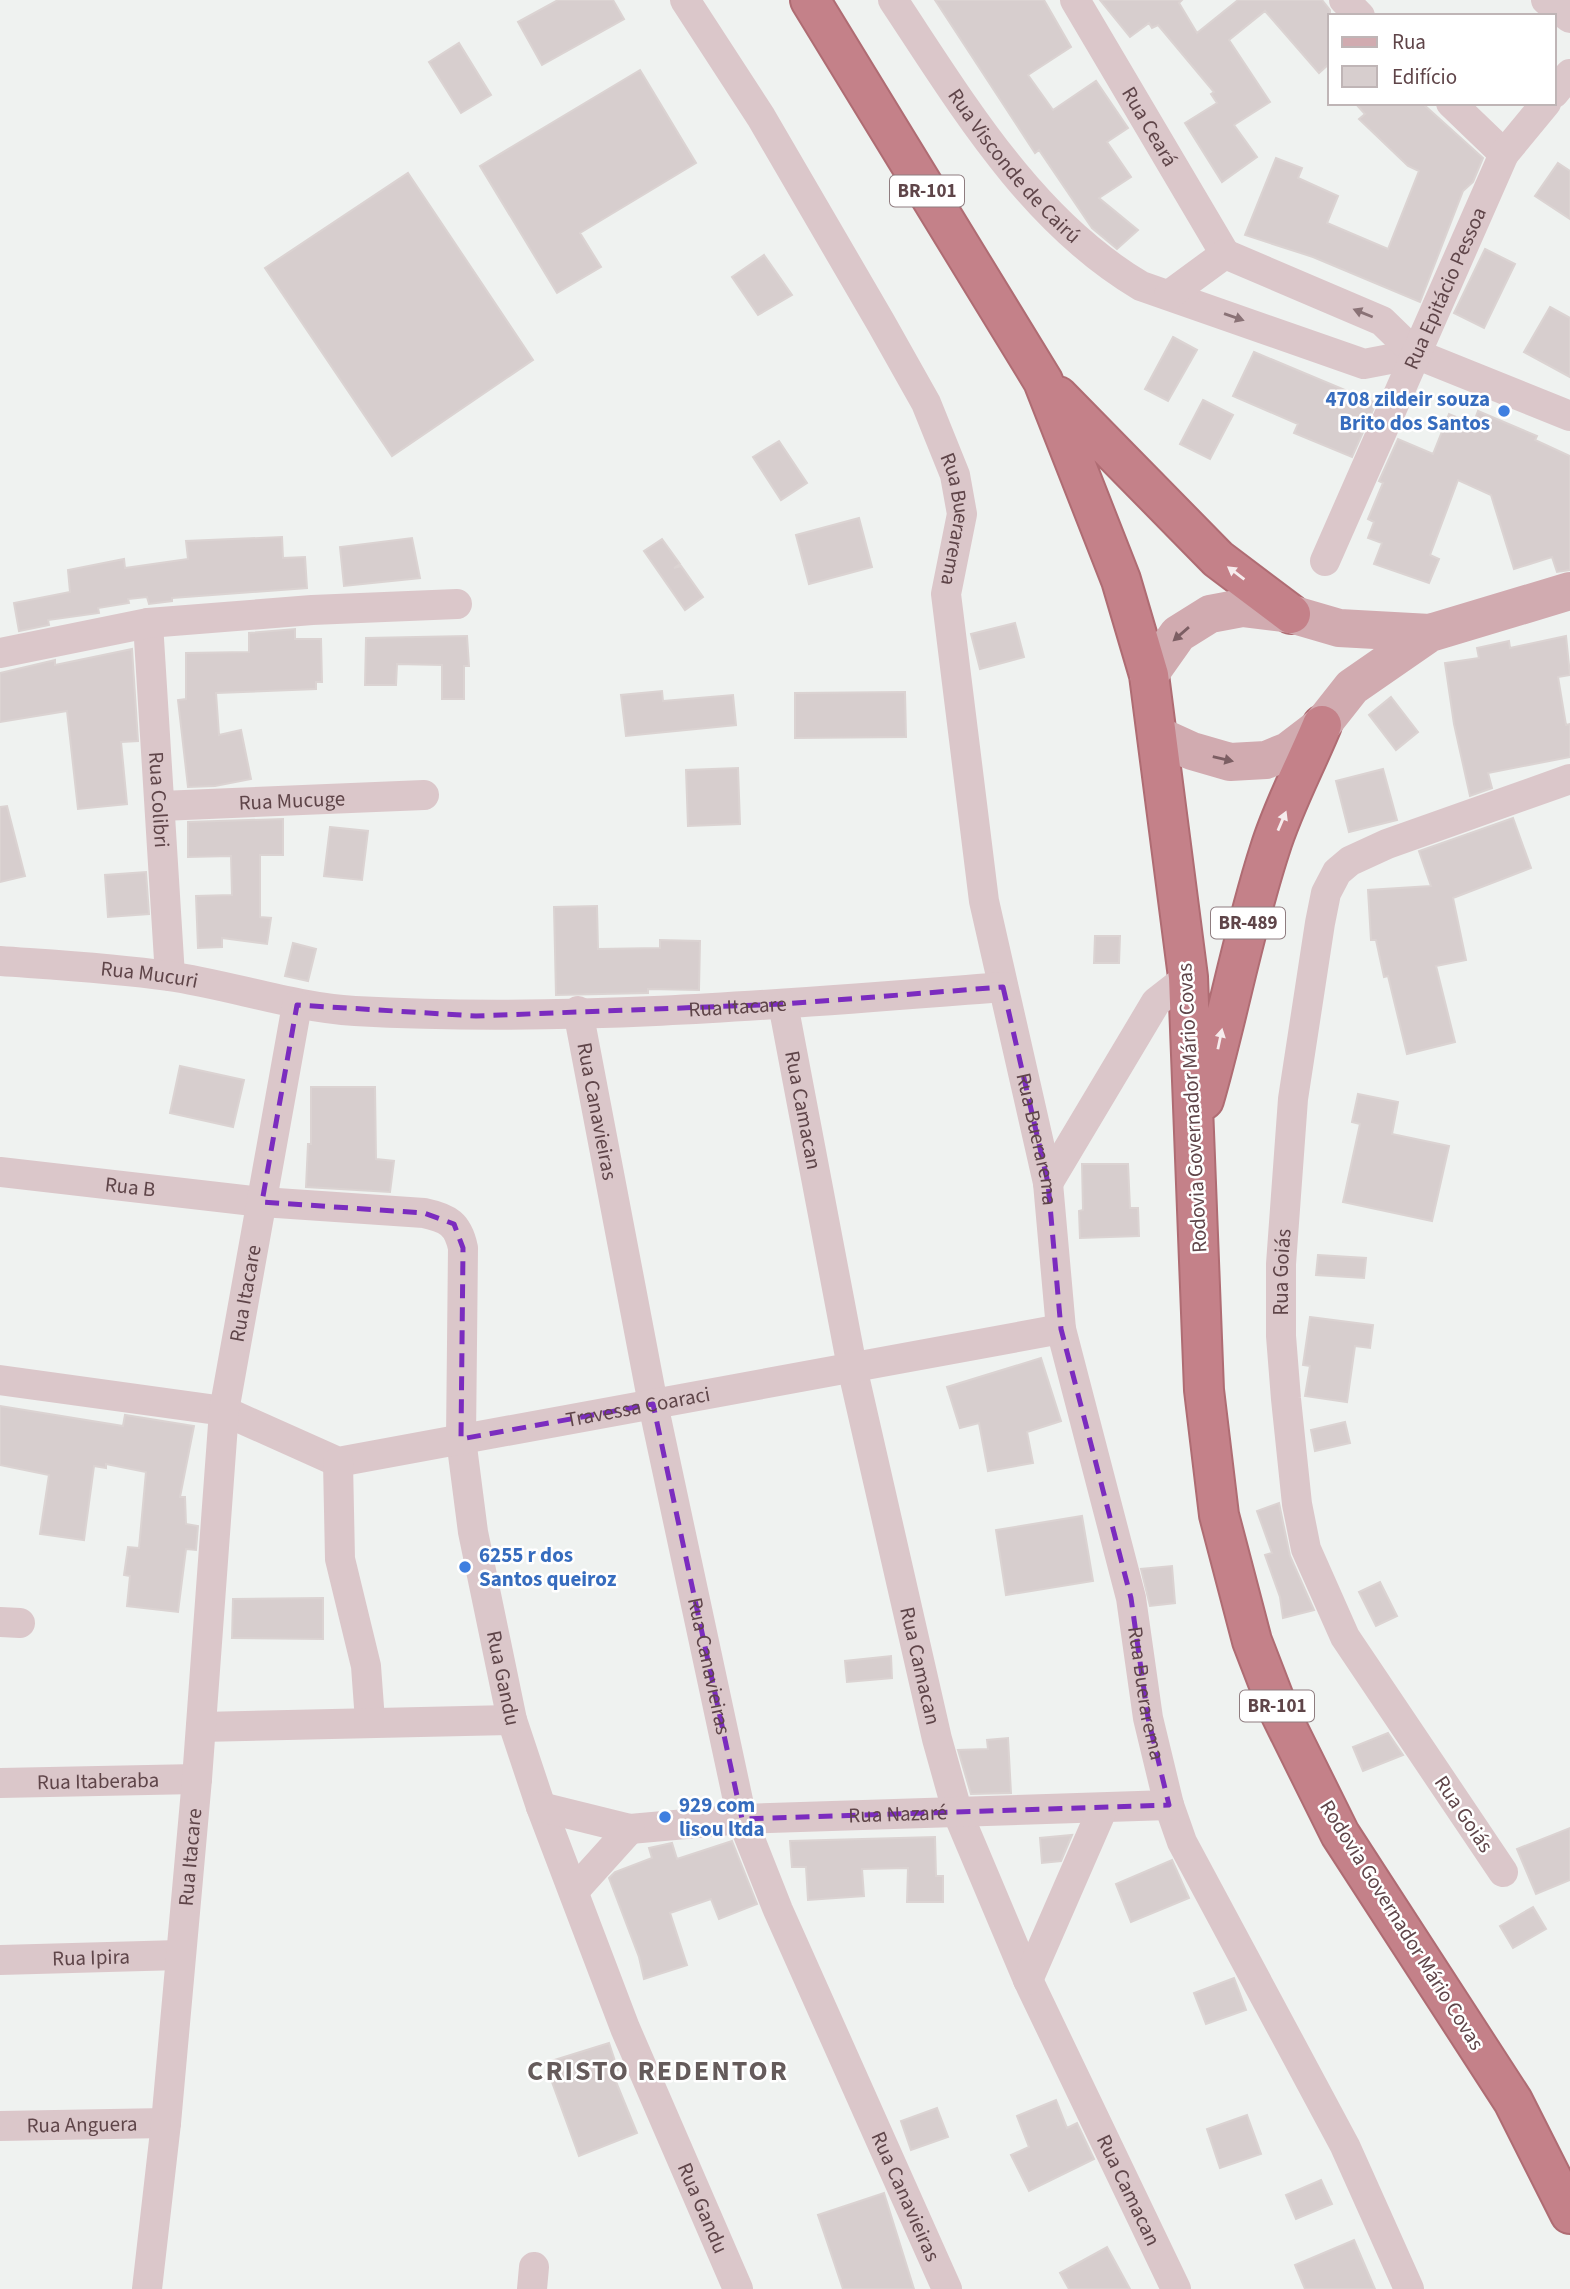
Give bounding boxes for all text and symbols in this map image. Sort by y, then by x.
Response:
legend [1328,14,1556,105]
text: Rua [1392,27,1426,57]
text: Edifício [1392,62,1457,92]
street label: Rua Ceará [1114,81,1185,172]
street label: Rua Visconde de Cairú [941,82,1087,250]
road number: BR-101 [890,176,964,206]
street label: Rua Epitácio Pessoa [1396,202,1494,374]
one-way arrow [1353,308,1374,319]
one-way arrow [1224,312,1245,322]
place label: 4708 zildeir souza Brito dos Santos [1325,384,1490,438]
marker: 4708 zildeir souza Brito dos Santos [1496,403,1512,419]
street label: Rua Buerarema [932,448,977,588]
one-way arrow [1228,565,1246,580]
one-way arrow [1172,626,1190,642]
street label: Rua Colibri [141,751,177,849]
one-way arrow [1212,754,1234,765]
street label: Rua Mucuge [238,783,346,818]
one-way arrow [1276,810,1287,831]
road number: BR-489 [1211,908,1285,939]
street label: Rua Mucuri [99,953,201,996]
street label: Rodovia Governador Mário Covas [1169,962,1215,1254]
street label: Rua Itacare [688,989,788,1024]
one-way arrow [1215,1028,1226,1050]
street label: Rua Canavieiras [569,1040,625,1183]
street label: Rua Camacan [777,1048,829,1172]
street label: Rua Buerarema [1008,1070,1065,1207]
street label: Rua B [103,1169,157,1205]
street label: Rua Goiás [1266,1227,1299,1316]
street label: Rua Itacare [222,1242,269,1344]
street label: Travessa Coaraci [563,1379,712,1435]
place label: 6255 r dos Santos queiroz [479,1540,617,1594]
marker: 6255 r dos Santos queiroz [457,1559,473,1575]
street label: Rua Canavieiras [680,1595,739,1738]
street label: Rua Camacan [892,1604,948,1728]
street label: Rua Buerarema [1120,1624,1173,1763]
street label: Rua Gandu [479,1628,528,1728]
road number: BR-101 [1240,1690,1314,1722]
street label: Rua Itaberaba [37,1765,159,1797]
street label: Rua Goiás [1427,1770,1501,1859]
place label: 929 com lisou ltda [679,1790,765,1844]
street label: Rodovia Governador Mário Covas [1312,1794,1492,2056]
street label: Rua Nazaré [848,1797,948,1831]
street label: Rua Itacare [171,1807,209,1908]
marker: 929 com lisou ltda [657,1809,673,1825]
street label: Rua Ipira [52,1941,130,1974]
district label: CRISTO REDENTOR [527,2051,789,2091]
street label: Rua Anguera [26,2109,138,2141]
street label: Rua Canavieiras [864,2127,948,2266]
street label: Rua Camacan [1089,2129,1168,2251]
street label: Rua Gandu [670,2158,736,2258]

